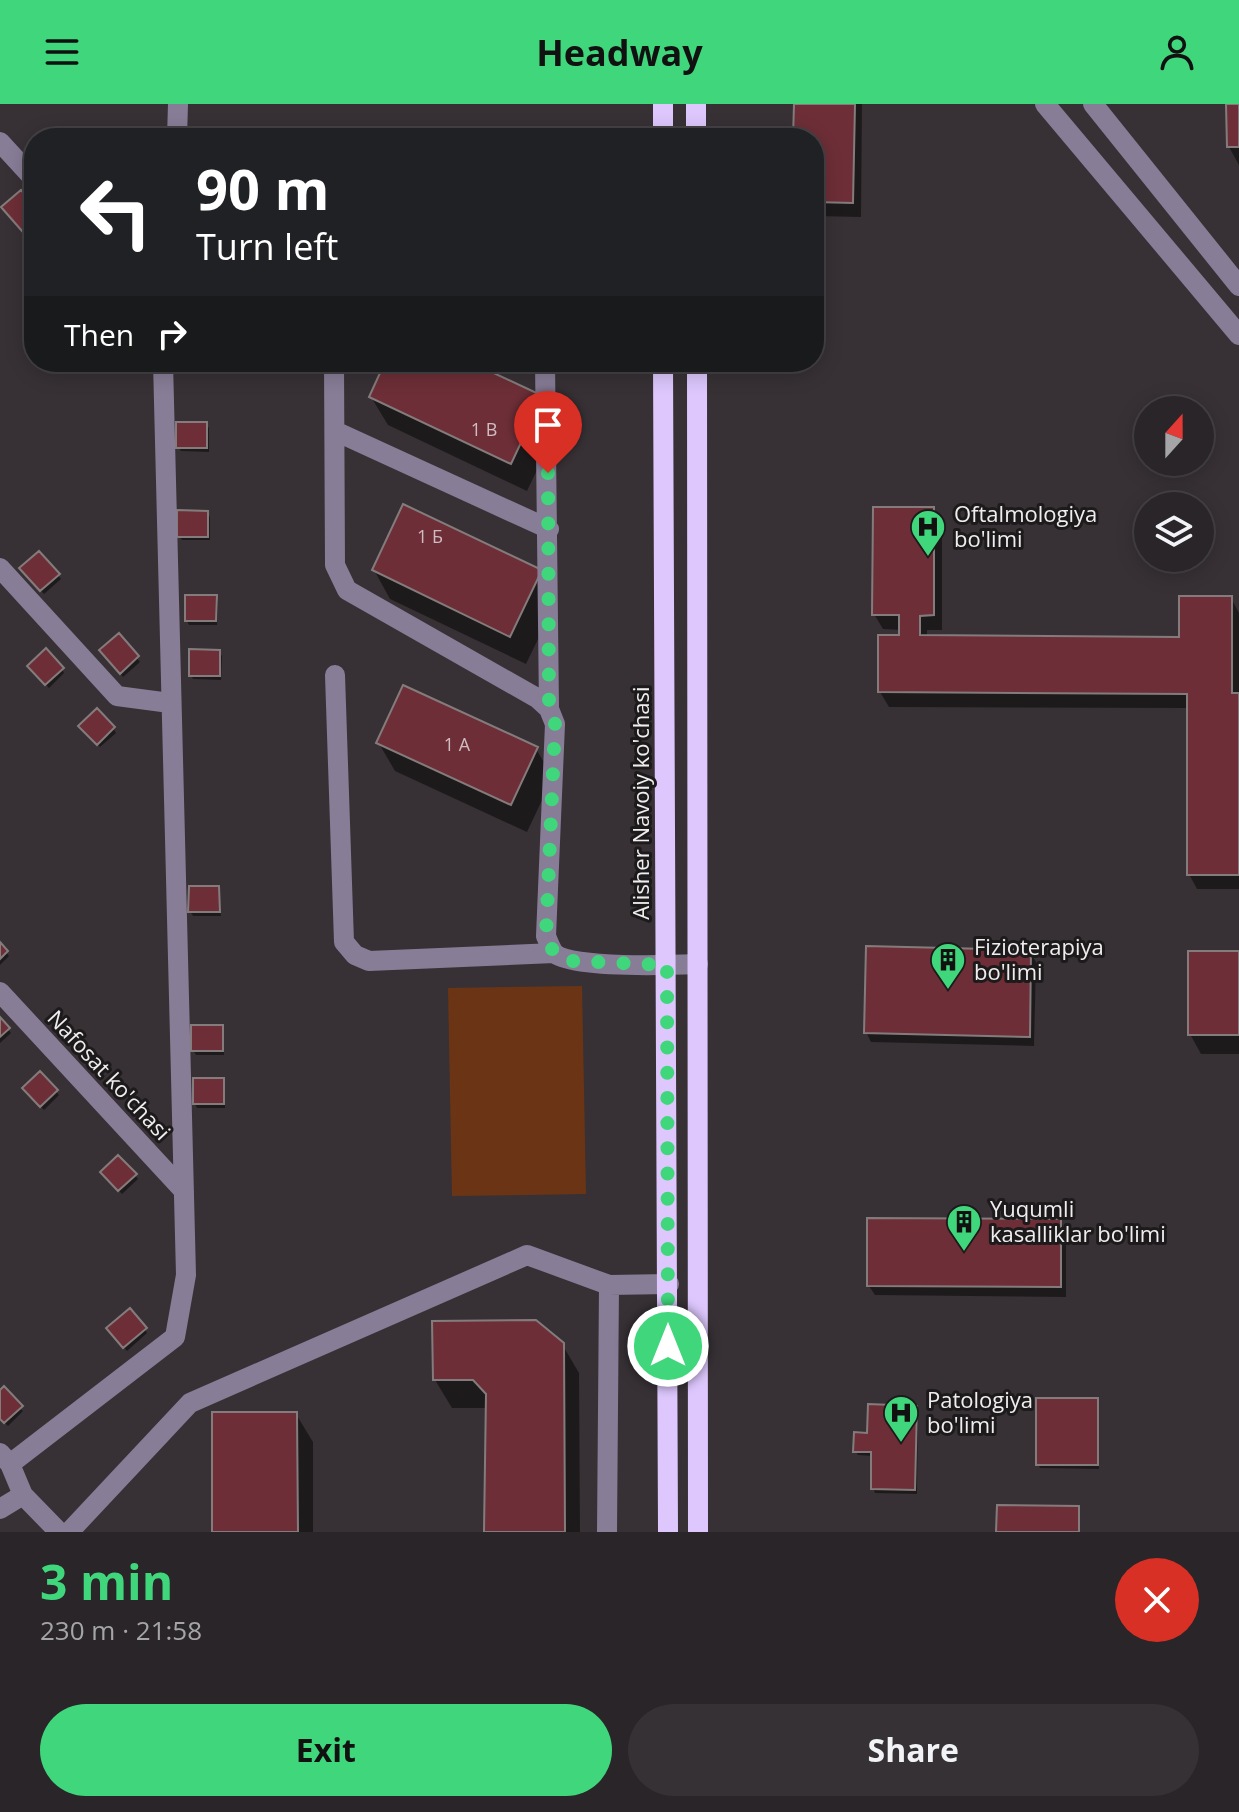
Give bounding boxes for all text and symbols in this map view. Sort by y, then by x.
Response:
text: Headway [536,28,703,77]
icon: menu [40,30,84,74]
icon: person [1155,30,1199,74]
text: 90 m [196,150,330,226]
icon: left [64,160,168,264]
text: Turn left [196,222,338,271]
icon: right [150,312,194,356]
text: Then [64,314,134,355]
pin [514,391,582,473]
north arrow [1134,396,1214,476]
map controls [1134,396,1214,572]
icon: arrive [526,403,570,447]
house number: 1 В [471,417,497,441]
button: layers [1134,492,1214,572]
place label: Oftalmologiya bo'limi [954,498,1097,553]
hospital icon: Oftalmologiya bo'limi [909,508,947,558]
house number: 1 Б [417,524,443,548]
street label: Alisher Navoiy ko'chasi [625,686,655,920]
house number: 1 А [444,732,471,756]
place label: Fizioterapiya bo'limi [974,931,1104,986]
building icon: Fizioterapiya bo'limi [929,941,967,991]
street label: Nafosat ko'chasi [42,1003,178,1146]
place label: Yuqumli kasalliklar bo'limi [990,1193,1166,1248]
building icon: Yuqumli kasalliklar bo'limi [945,1203,983,1253]
position arrow [626,1304,710,1388]
place label: Patologiya bo'limi [927,1384,1033,1439]
hospital icon: Patologiya bo'limi [882,1394,920,1444]
text: 3 min [40,1549,173,1614]
button: close [1115,1558,1199,1642]
text: 230 m · 21:58 [40,1612,202,1648]
button: Exit [40,1704,612,1796]
button: Share [628,1704,1199,1796]

